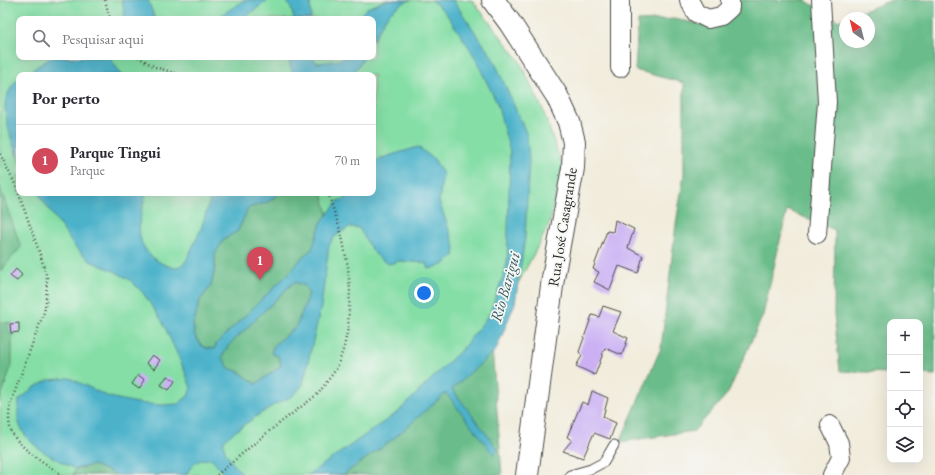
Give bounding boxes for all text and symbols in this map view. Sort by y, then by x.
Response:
north arrow [839,12,875,48]
search box [16,16,376,60]
icon: search [30,27,52,49]
text: Pesquisar aqui [62,29,144,48]
text: Por perto [32,87,100,109]
text: Parque Tingui [70,143,161,162]
text: 1 [42,152,48,169]
text: 70 m [335,152,360,169]
text: Parque [70,162,105,179]
street label: Rua José Casagrande [543,166,581,288]
pin: 1 [247,247,273,280]
water label: Rio Barigui [485,248,525,324]
your location [414,283,434,303]
map controls [887,319,923,463]
button: + [887,319,923,355]
button: − [887,355,923,391]
button: locate [887,391,923,427]
button: layers [887,427,923,463]

